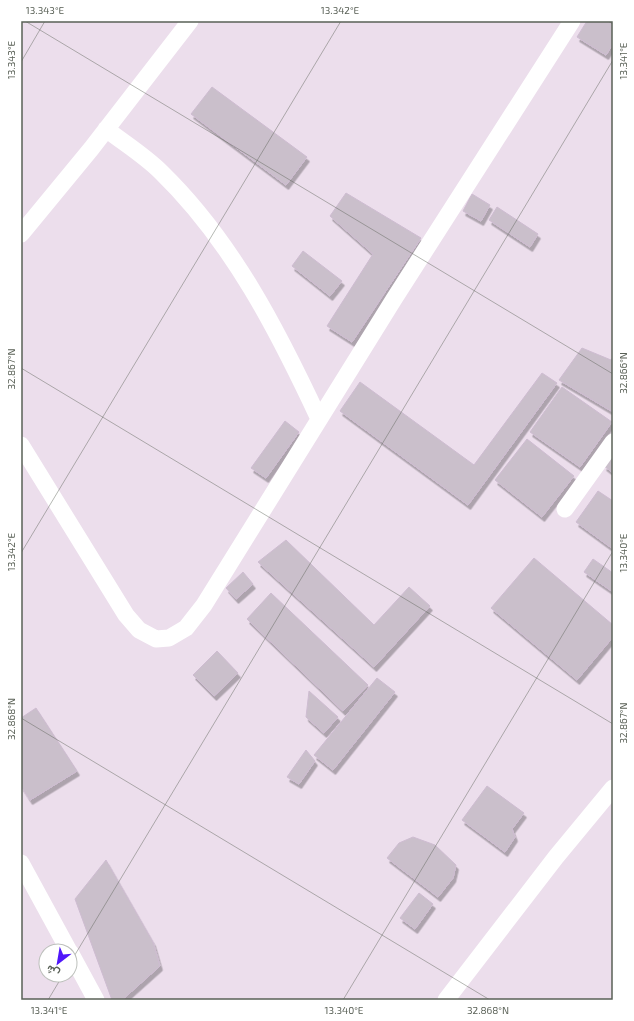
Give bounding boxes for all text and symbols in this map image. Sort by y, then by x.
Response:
text: 13.343°E [26,4,65,16]
text: 13.342°E [321,4,360,16]
text: 13.343°E [5,40,17,79]
text: 13.341°E [617,42,629,79]
text: 32.867°N [5,348,17,390]
text: 32.866°N [617,352,629,394]
text: 13.342°E [5,532,17,571]
text: 13.340°E [617,533,629,572]
text: 32.868°N [5,698,17,740]
text: 32.867°N [617,702,629,744]
north arrow [38,943,78,983]
text: ش [44,962,62,981]
text: 13.341°E [31,1004,68,1016]
text: 13.340°E [325,1004,364,1016]
text: 32.868°N [467,1004,509,1016]

